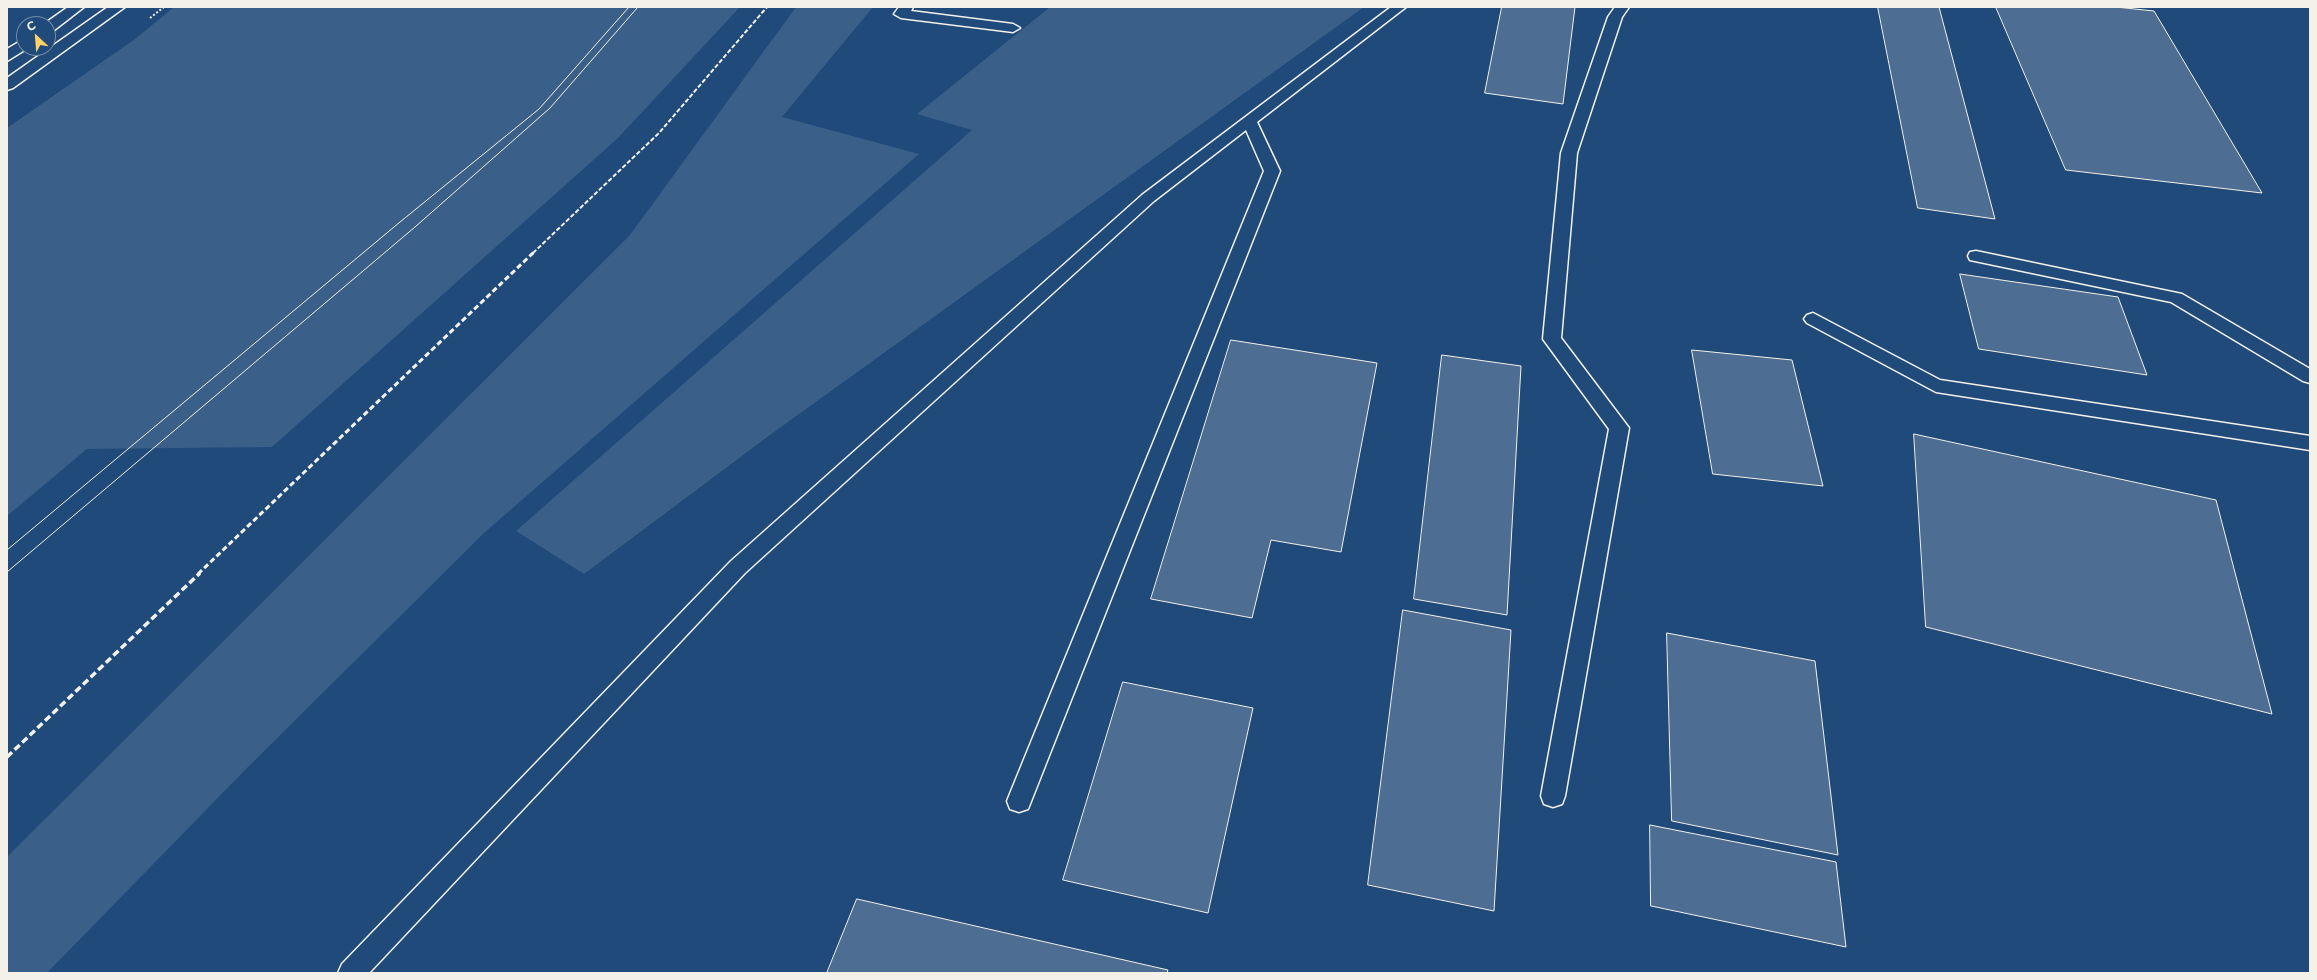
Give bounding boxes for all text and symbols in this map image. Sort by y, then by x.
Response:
north arrow [16,16,56,56]
text: С [24,16,38,35]

